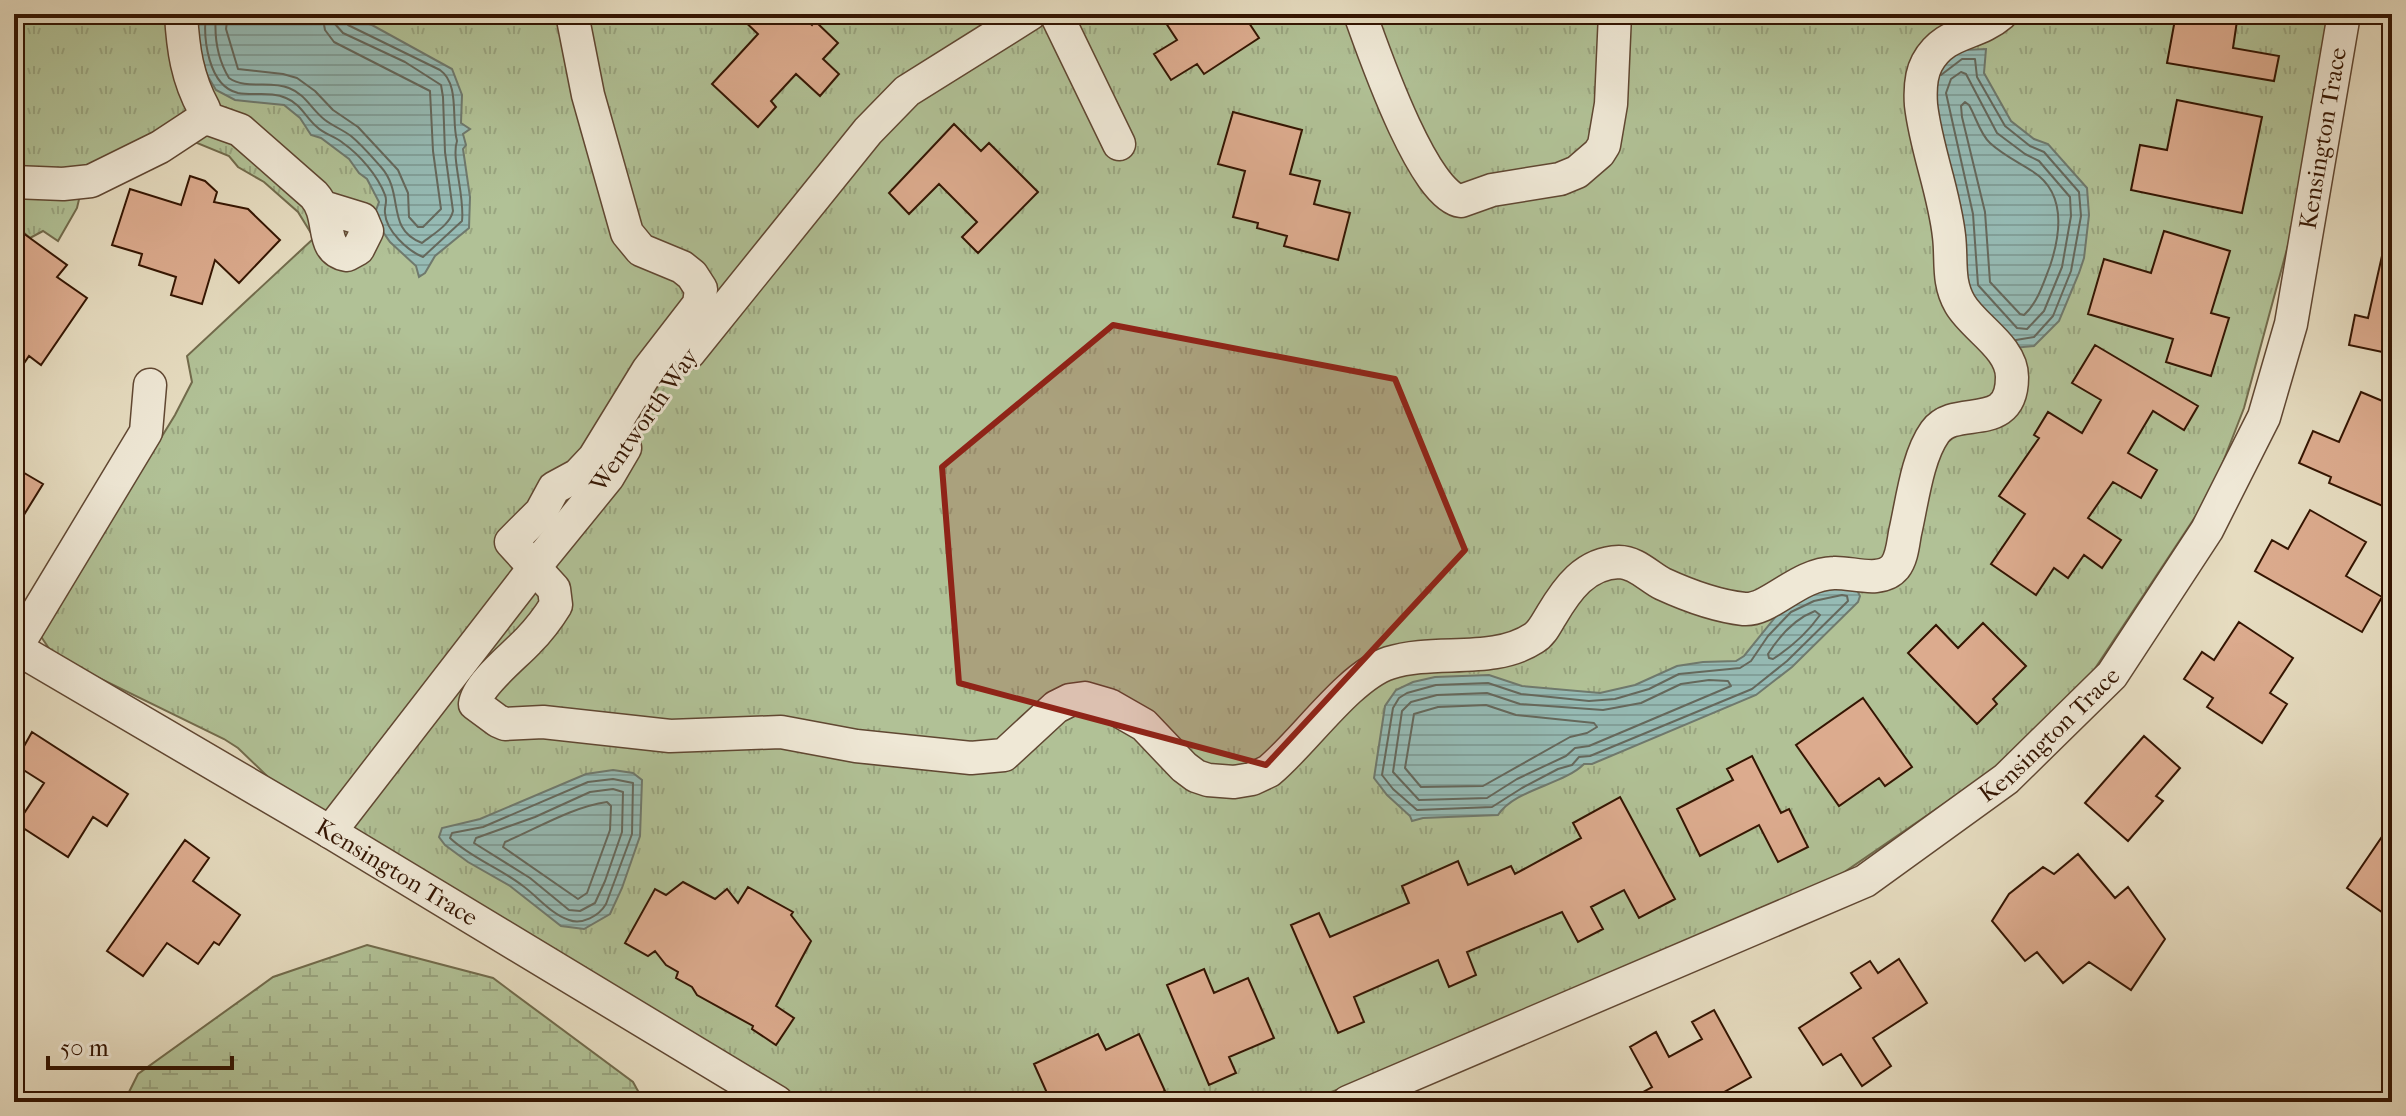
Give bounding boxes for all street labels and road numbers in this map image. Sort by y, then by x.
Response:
street label: Kensington Trace [2293,45,2352,231]
street label: Wentworth Way [584,342,704,498]
street label: Kensington Trace [1973,661,2126,808]
street label: Kensington Trace [311,813,483,932]

